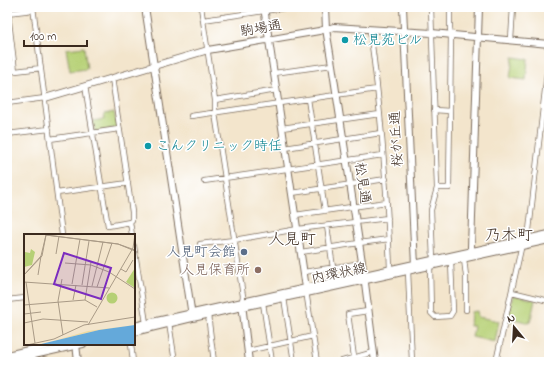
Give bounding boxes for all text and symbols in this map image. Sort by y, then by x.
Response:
street label: 駒場通 [238,15,284,43]
scale bar [24,22,87,48]
text: 100 m [30,28,57,46]
place label: 松見苑ビル [353,30,423,51]
marker: 松見苑ビル [340,35,350,45]
street label: 桜が丘通 [385,110,409,168]
place label: こんクリニック時任 [156,136,282,157]
marker: こんクリニック時任 [143,141,153,151]
street label: 松見通 [349,161,375,205]
district label: 乃木町 [485,224,533,248]
district label: 人見町 [268,228,316,252]
inset map [24,234,135,345]
place label: 人見町会館 [166,242,236,263]
marker: 人見町会館 [239,247,249,257]
street label: 内環状線 [309,258,369,290]
place label: 人見保育所 [180,260,250,281]
marker: 人見保育所 [253,265,263,275]
north arrow [494,307,534,347]
text: N [505,310,517,327]

